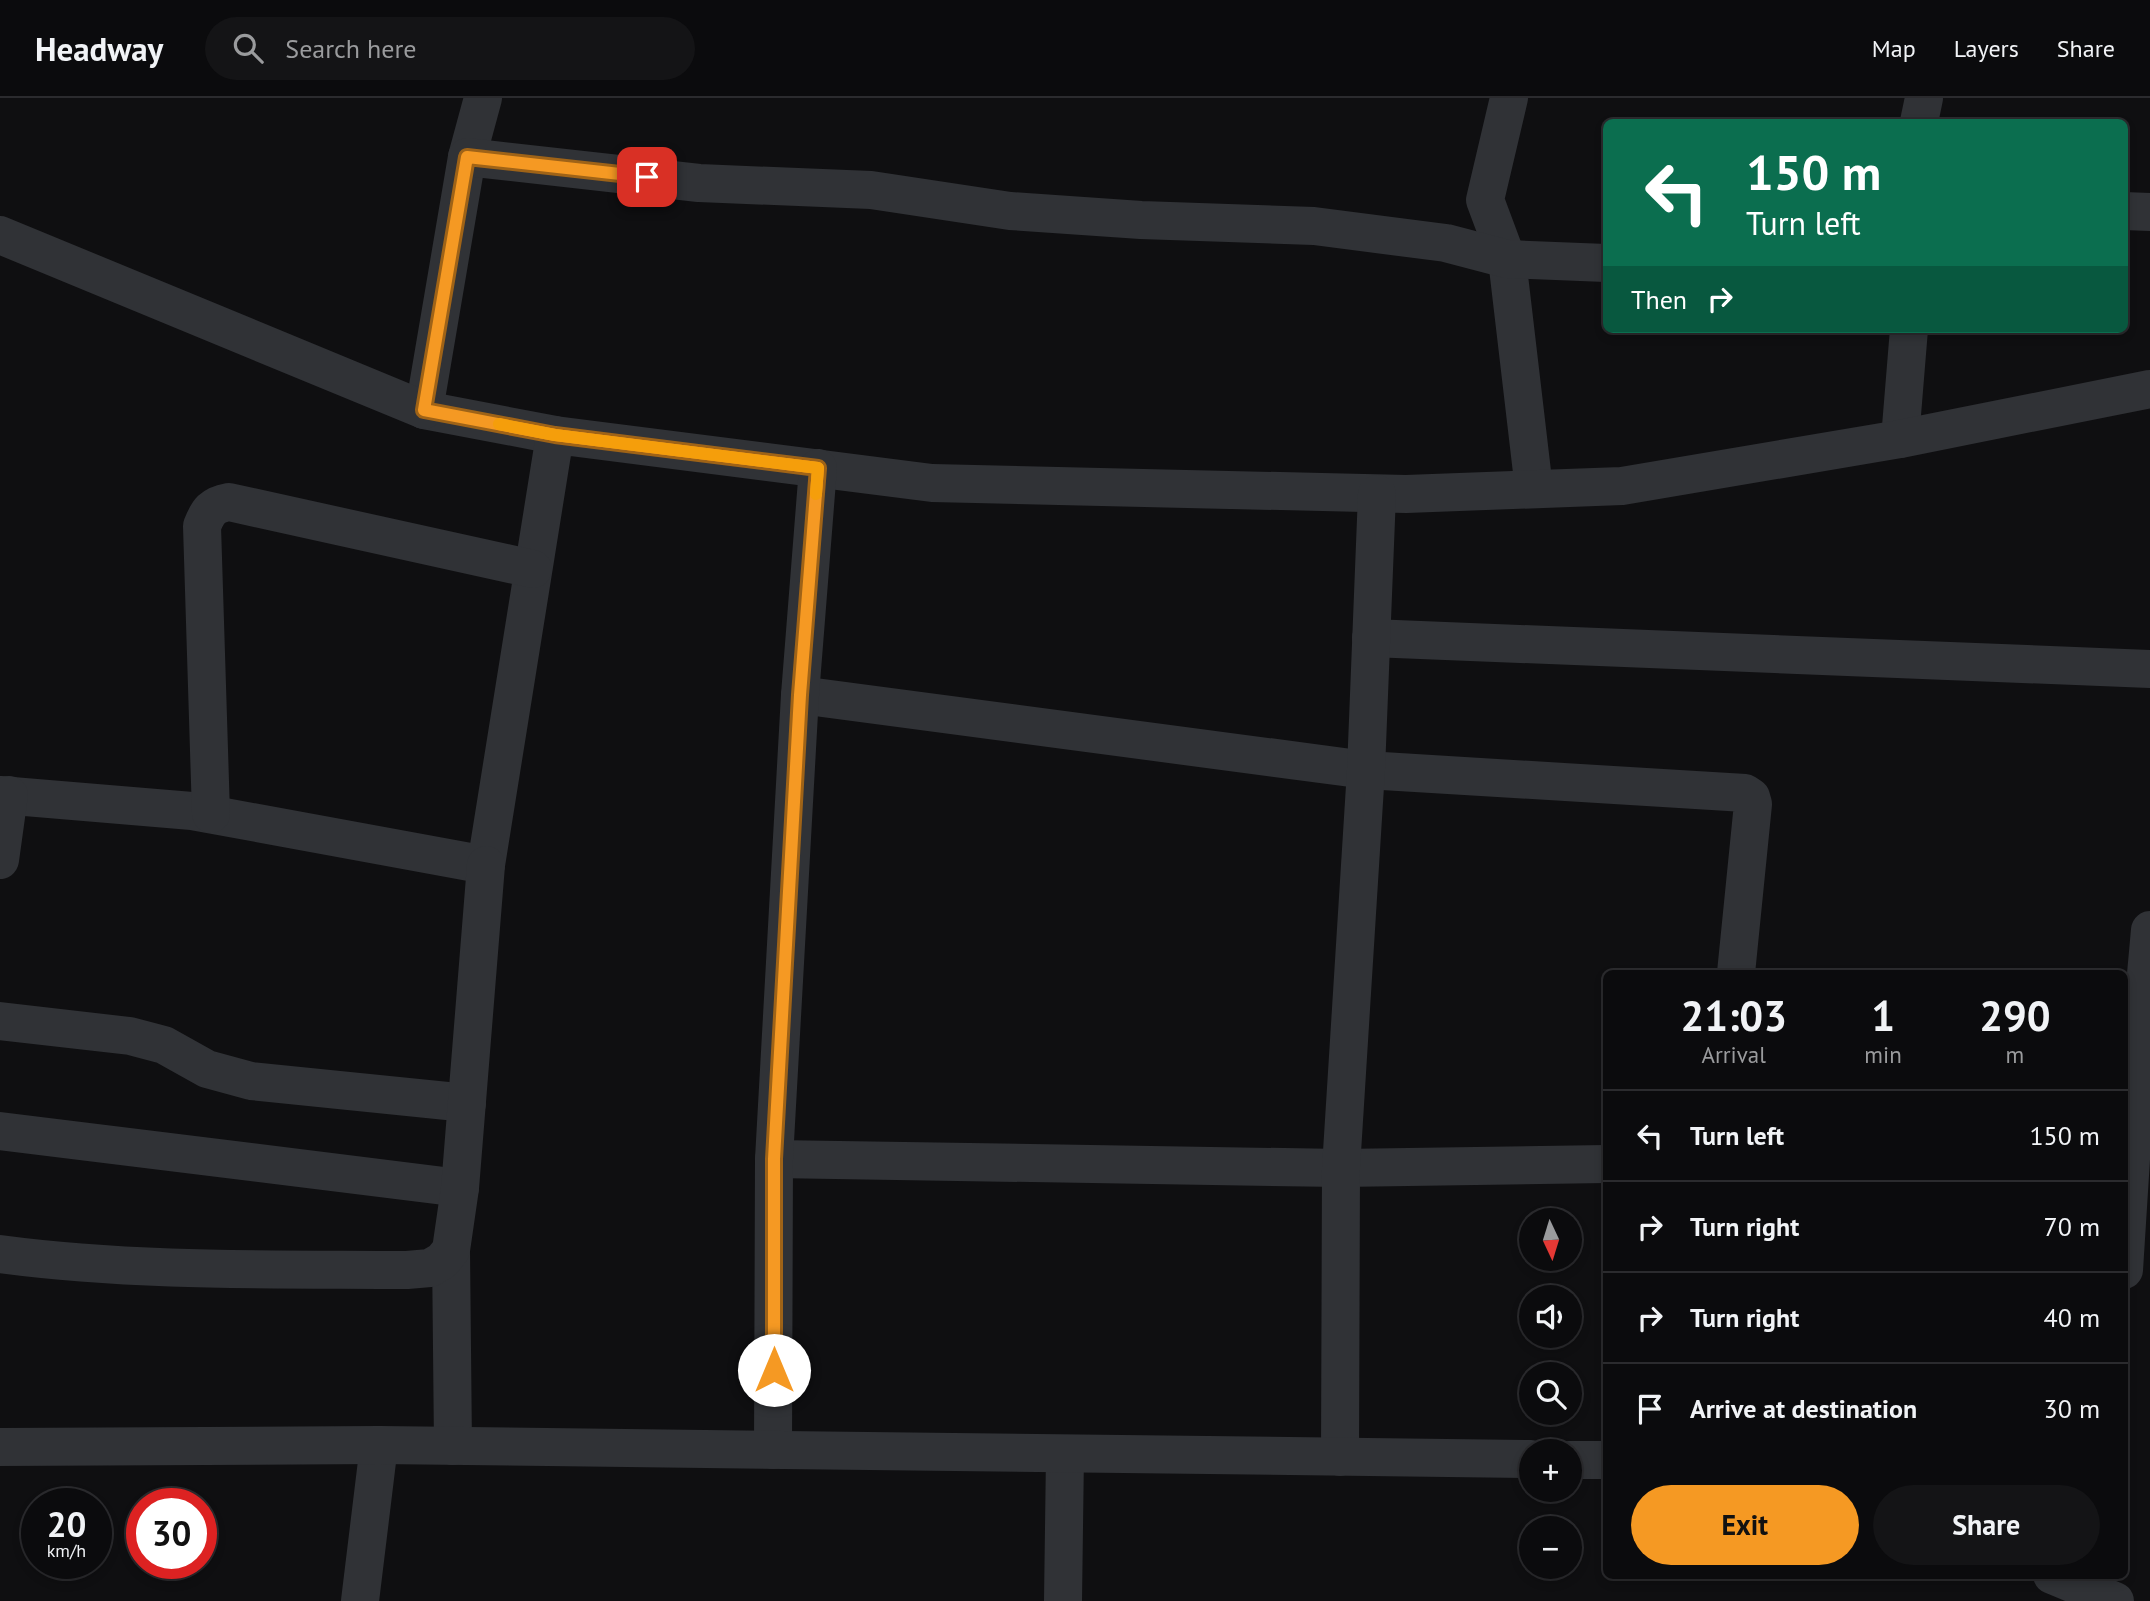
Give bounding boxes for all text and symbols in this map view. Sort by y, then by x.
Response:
search box [205,17,695,80]
text: Headway [35,27,163,70]
icon: search [229,29,267,67]
text: Search here [285,32,416,65]
text: Map [1872,33,1916,64]
text: Layers [1954,33,2019,64]
text: Share [2057,33,2115,64]
text: 150 m [1746,140,1881,204]
pin [617,147,677,207]
icon: left [1631,147,1722,238]
icon: arrive [628,158,666,196]
text: Turn left [1746,202,1861,244]
icon: right [1701,280,1739,318]
text: Then [1631,283,1687,316]
text: 21:03 [1680,988,1787,1043]
text: 1 [1871,988,1895,1043]
text: 290 [1979,988,2051,1043]
text: Arrival [1701,1040,1766,1069]
text: min [1864,1040,1902,1069]
text: m [2006,1040,2024,1069]
icon: left [1631,1117,1669,1155]
text: Turn left [1690,1119,1784,1152]
text: 150 m [2029,1119,2100,1152]
north arrow [1519,1208,1582,1270]
map controls [1519,1208,1582,1579]
icon: right [1631,1208,1669,1246]
text: Turn right [1690,1210,1799,1243]
text: 70 m [2044,1210,2100,1243]
button: sound [1519,1285,1582,1348]
icon: right [1631,1299,1669,1337]
text: Turn right [1690,1301,1799,1334]
text: 40 m [2044,1301,2100,1334]
position arrow [737,1333,811,1407]
button: search [1519,1362,1582,1425]
icon: arrive [1631,1390,1669,1428]
text: Arrive at destination [1690,1392,1917,1425]
text: 30 m [2044,1392,2100,1425]
button: + [1519,1439,1582,1502]
button: Exit [1631,1485,1859,1565]
button: Share [1873,1485,2100,1565]
speed limit sign: 30 [126,1488,217,1579]
text: 20 [47,1501,86,1547]
button: − [1519,1516,1582,1579]
text: km/h [47,1539,86,1562]

